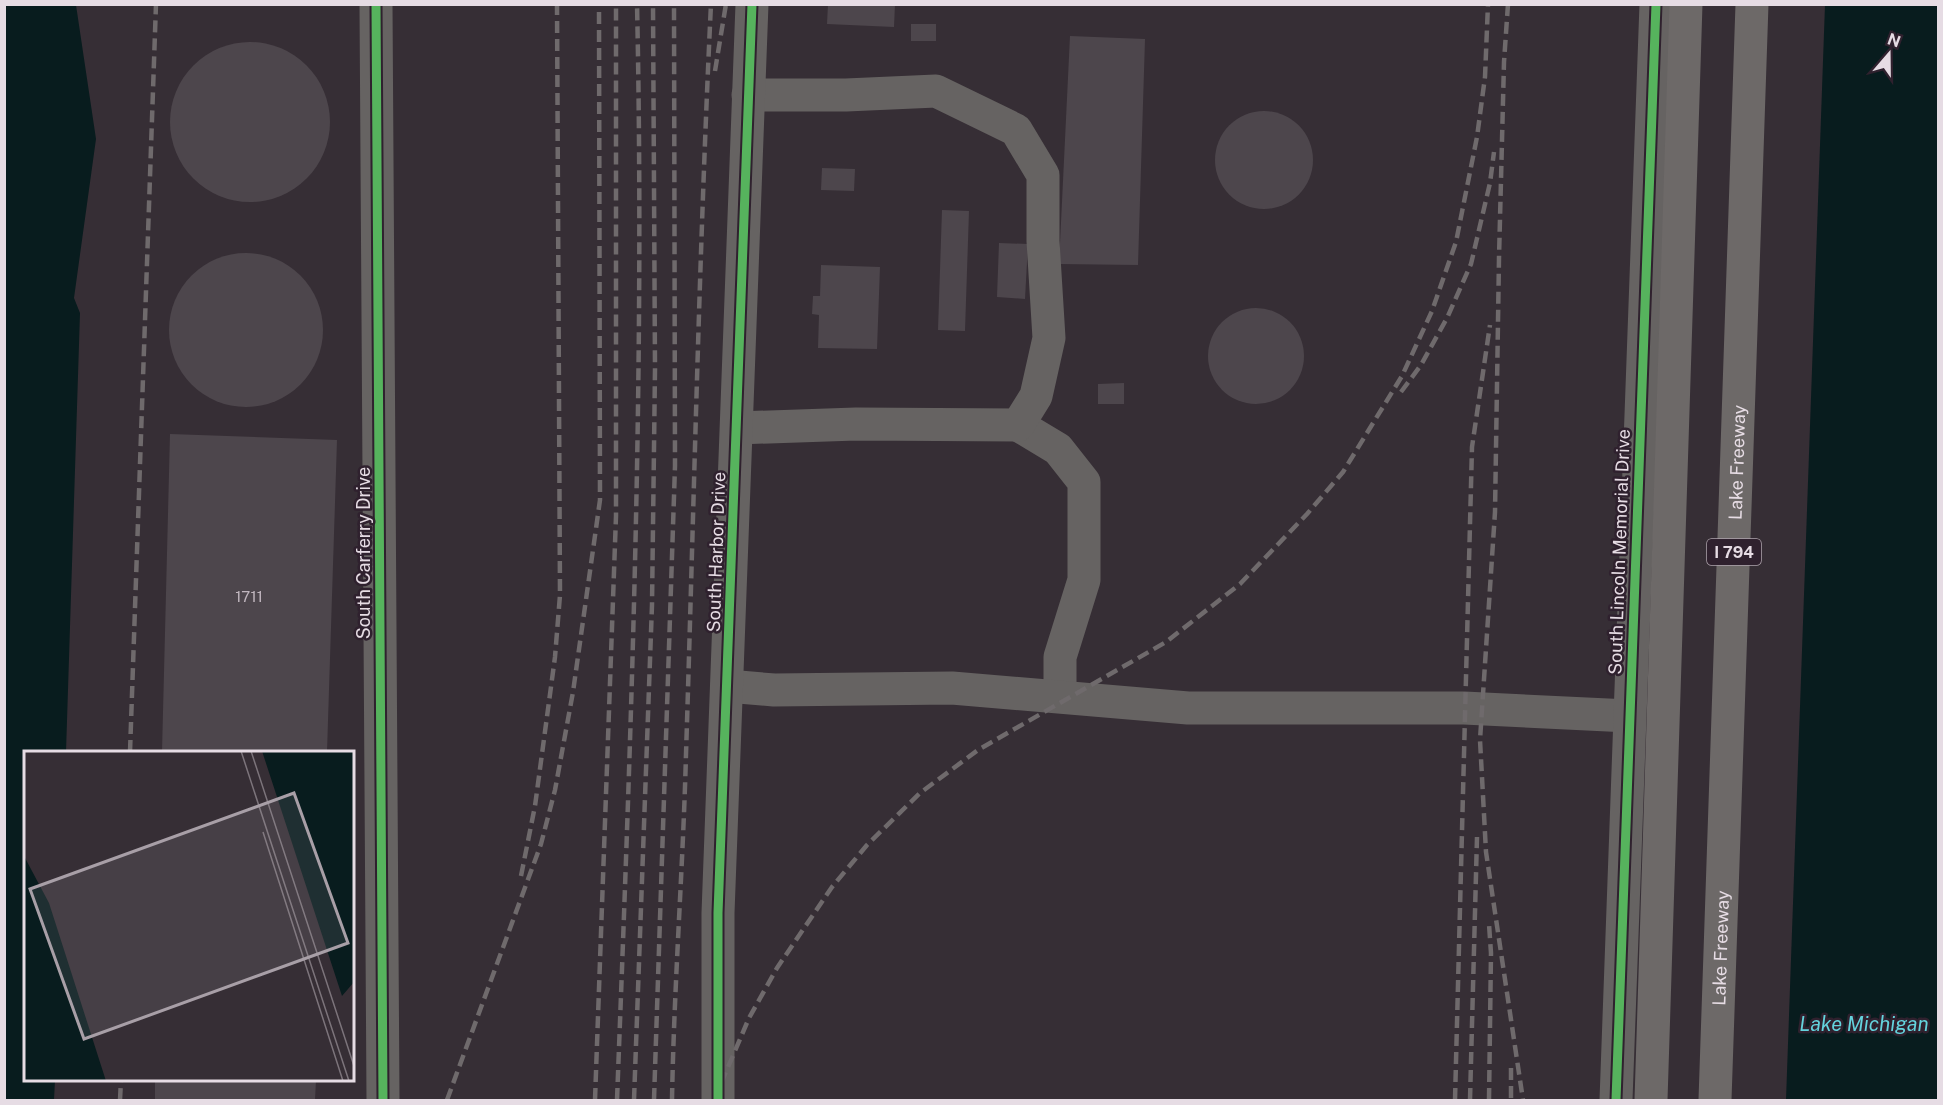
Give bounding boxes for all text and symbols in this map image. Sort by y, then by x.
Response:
north arrow [1859,24,1919,84]
text: N [1885,29,1903,51]
street label: Lake Freeway [1724,404,1749,520]
street label: South Lincoln Memorial Drive [1604,429,1634,675]
street label: South Carferry Drive [353,467,374,639]
street label: South Harbor Drive [703,471,729,633]
road number: I 794 [1707,539,1761,565]
house number: 1711 [235,588,263,605]
inset map [24,751,354,1081]
street label: Lake Freeway [1708,890,1733,1006]
water label: Lake Michigan [1799,1012,1929,1036]

